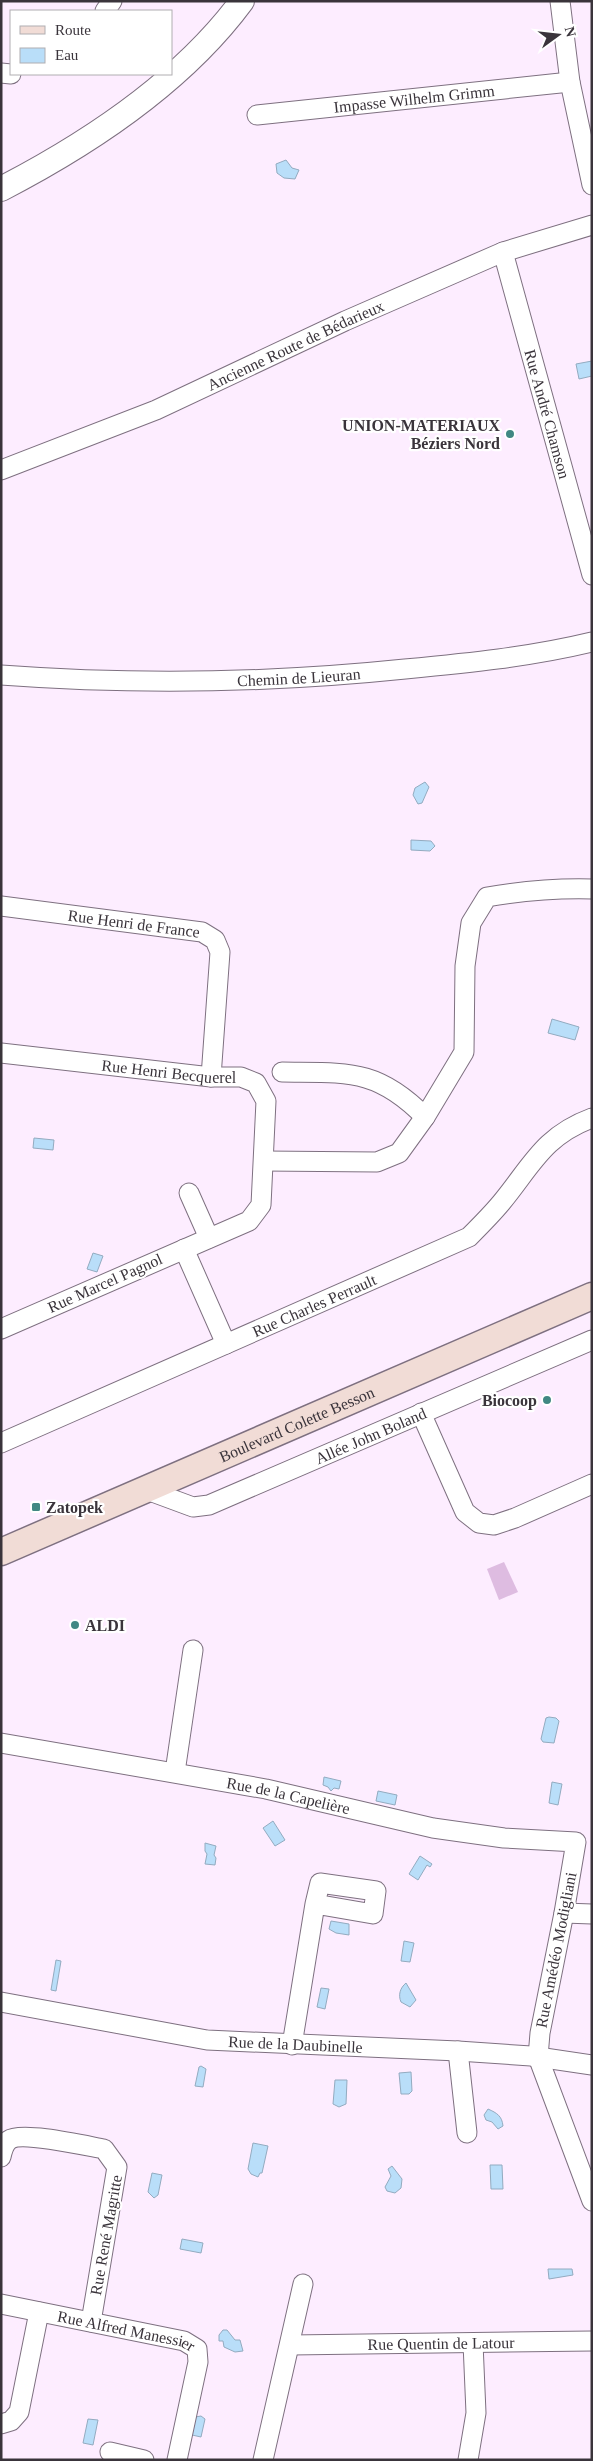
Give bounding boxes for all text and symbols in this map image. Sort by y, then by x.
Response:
legend [10,10,172,75]
north arrow [533,10,583,60]
text: Route [55,22,91,38]
text: N [562,25,579,39]
text: Eau [55,47,79,63]
street label: Impasse Wilhelm Grimm [333,81,496,115]
street label: Ancienne Route de Bédarieux [204,297,386,393]
street label: Rue André Chamson [522,347,574,481]
place label: UNION-MATERIAUX Béziers Nord [342,417,500,452]
marker: UNION-MATERIAUX Béziers Nord [504,428,516,440]
street label: Chemin de Lieuran [237,665,361,689]
street label: Rue Henri de France [67,906,201,940]
street label: Rue Henri Becquerel [101,1056,237,1086]
street label: Rue Marcel Pagnol [45,1250,166,1317]
street label: Rue Charles Perrault [250,1270,379,1340]
street label: Boulevard Colette Besson [216,1383,377,1465]
place label: Biocoop [482,1392,537,1410]
marker: Biocoop [541,1394,553,1406]
street label: Allée John Boland [312,1404,429,1467]
place label: Zatopek [46,1499,103,1517]
marker: Zatopek [30,1501,42,1513]
place label: ALDI [85,1617,125,1634]
marker: ALDI [69,1619,81,1631]
street label: Rue de la Capelière [225,1774,352,1817]
street label: Rue Amédéo Modigliani [533,1870,581,2029]
street label: Rue de la Daubinelle [228,2032,363,2055]
street label: Rue René Magritte [87,2174,126,2297]
street label: Rue Alfred Manessier [56,2307,199,2355]
street label: Rue Quentin de Latour [367,2334,515,2352]

